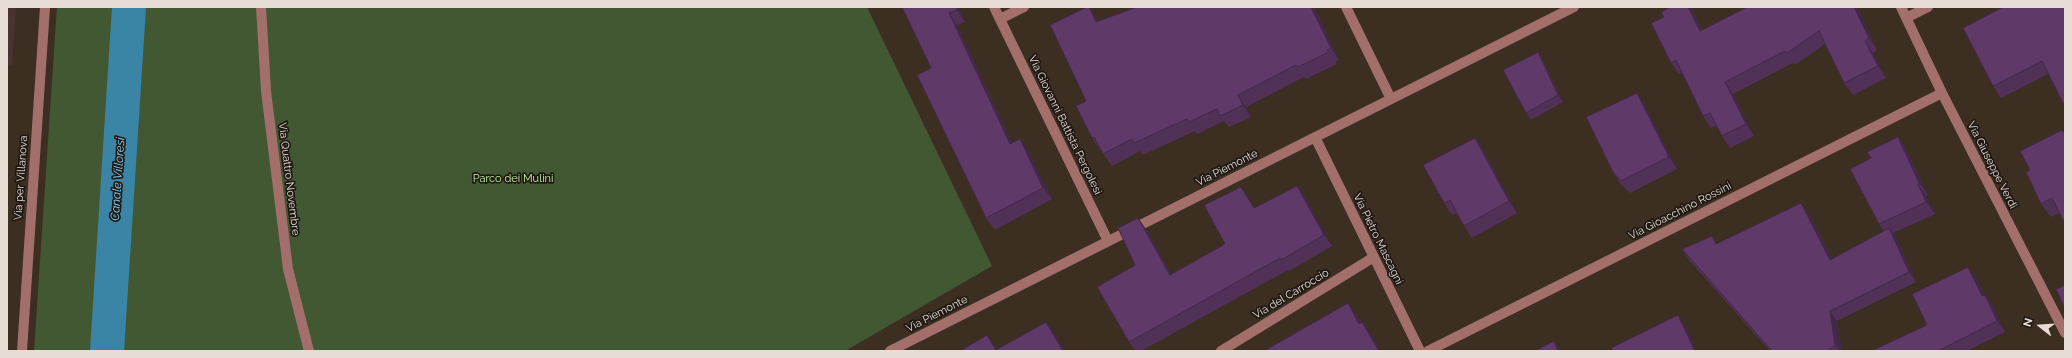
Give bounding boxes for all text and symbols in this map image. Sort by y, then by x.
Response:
street label: Via Giovanni Battista Pergolesi [1025,53,1105,197]
street label: Via Giuseppe Verdi [1964,119,2020,211]
street label: Via Quattro Novembre [276,122,302,236]
street label: Via per Villanova [11,135,31,221]
water label: Canale Villoresi [108,137,128,221]
street label: Via Piemonte [1194,147,1260,189]
park label: Parco dei Mulini [473,172,553,186]
street label: Via Gioacchino Rossini [1626,179,1734,243]
street label: Via Pietro Mascagni [1350,191,1406,287]
street label: Via del Carroccio [1251,266,1331,322]
street label: Via Piemonte [904,293,970,335]
north arrow [2020,306,2060,346]
text: N [2021,316,2035,328]

